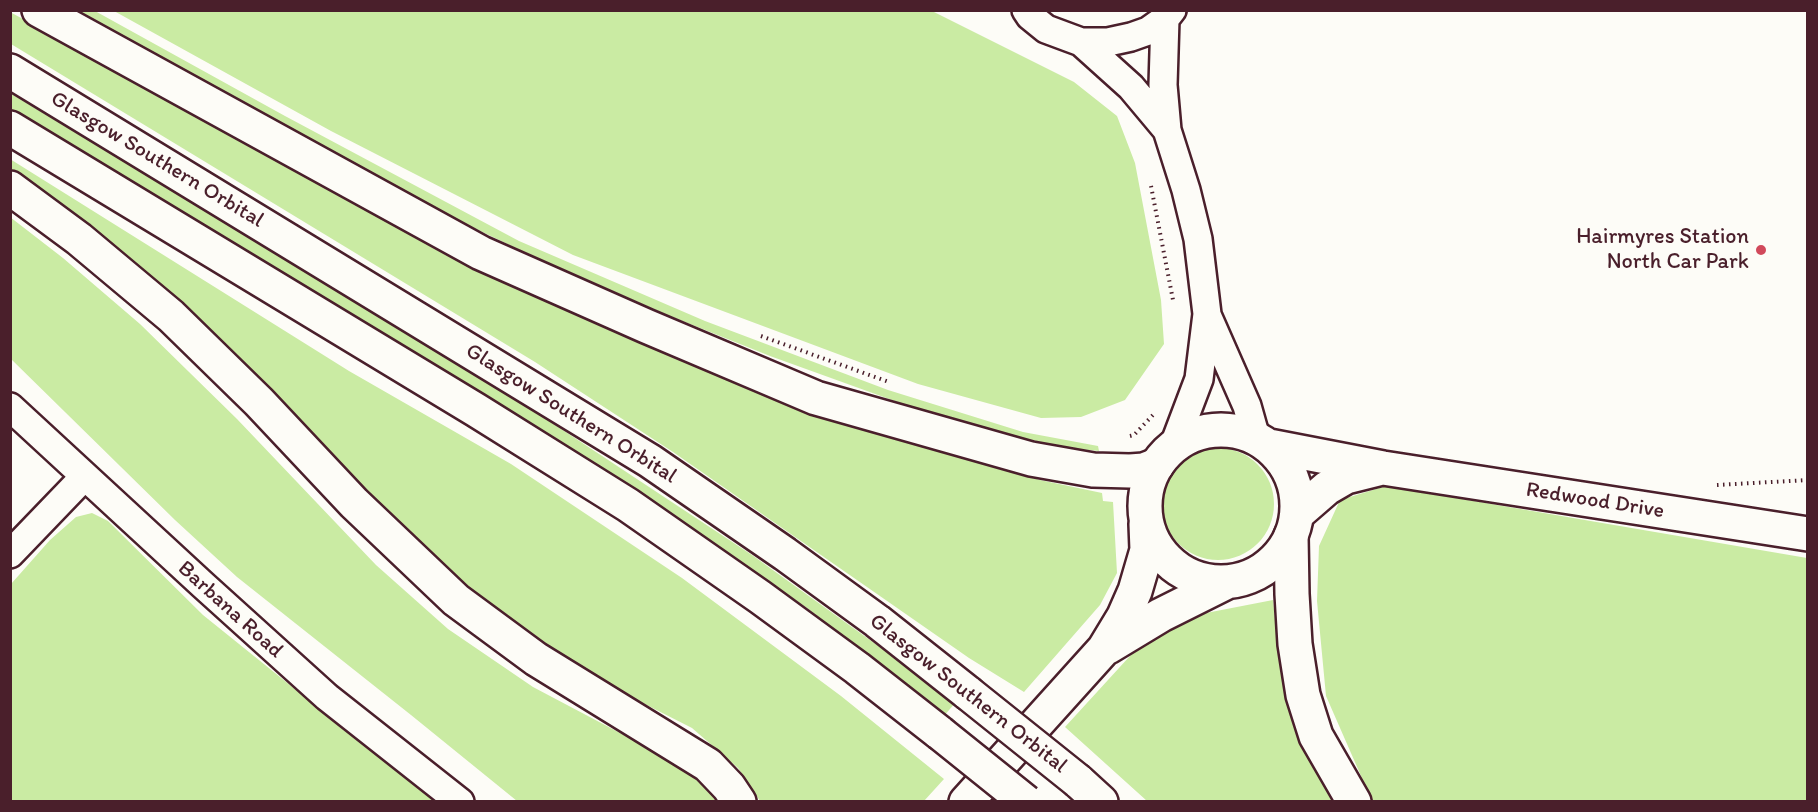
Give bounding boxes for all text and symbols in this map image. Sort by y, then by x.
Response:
street label: Glasgow Southern Orbital [46,86,268,234]
place label: Hairmyres Station North Car Park [1576,224,1749,276]
marker: Hairmyres Station North Car Park [1754,243,1768,257]
street label: Glasgow Southern Orbital [461,338,681,490]
street label: Redwood Drive [1524,477,1666,525]
street label: Barbana Road [172,556,288,664]
street label: Glasgow Southern Orbital [864,608,1072,780]

